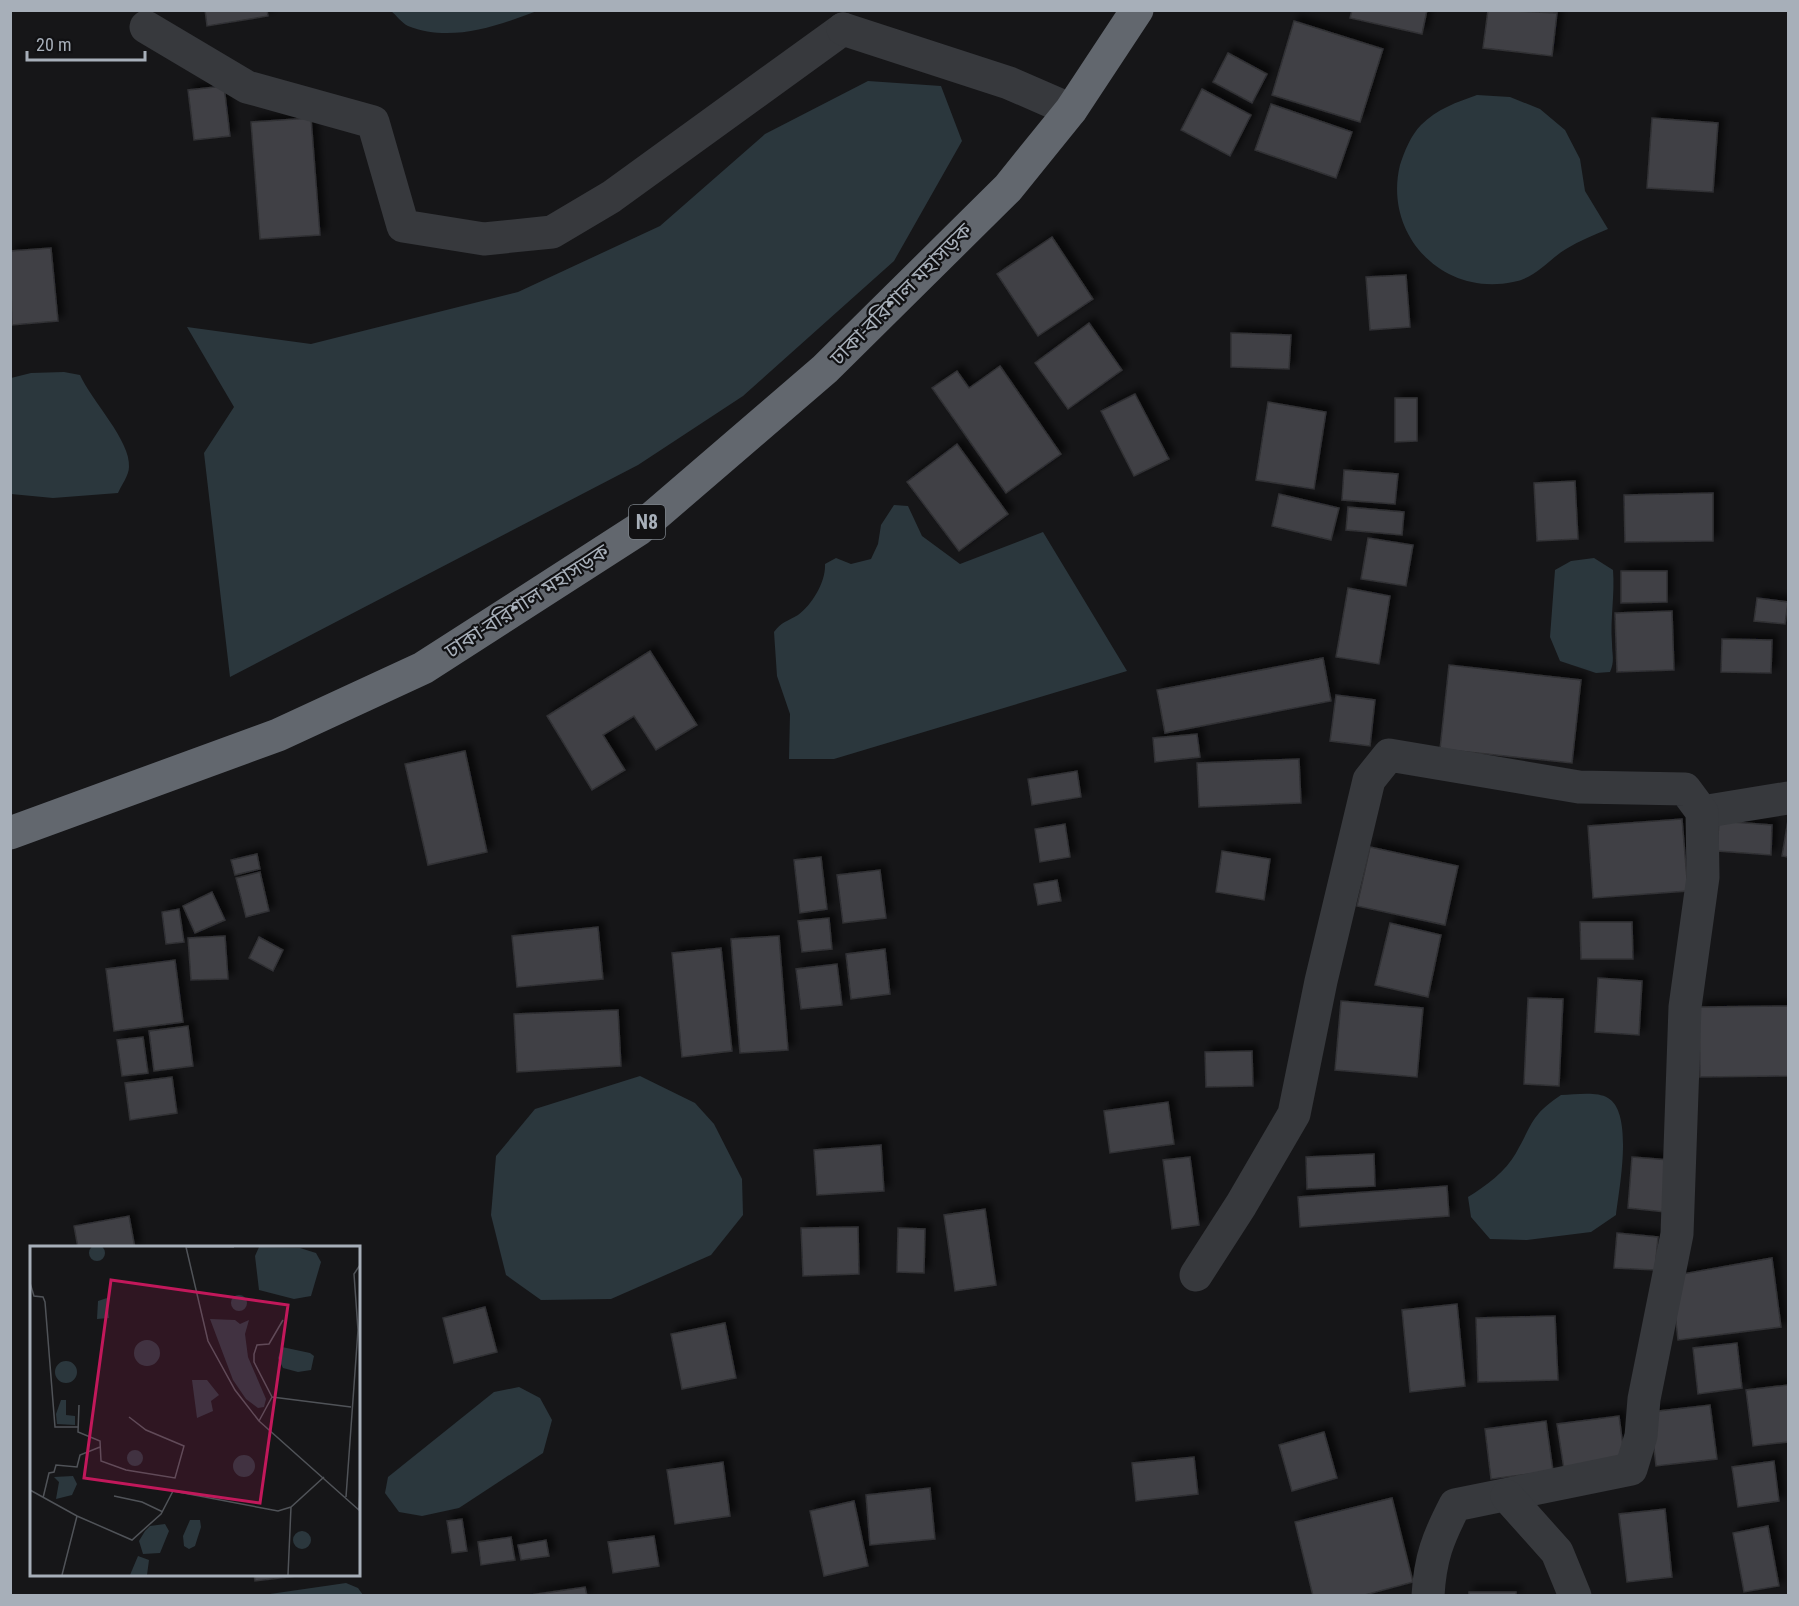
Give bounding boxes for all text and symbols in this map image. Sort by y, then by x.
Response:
scale bar [27,24,146,62]
text: 20 m [36,34,71,55]
street label: ঢাকা-বরিশাল মহাসড়ক [825,218,977,370]
road number: N8 [629,505,665,539]
street label: ঢাকা-বরিশাল মহাসড়ক [440,539,614,663]
inset map [30,1246,360,1576]

